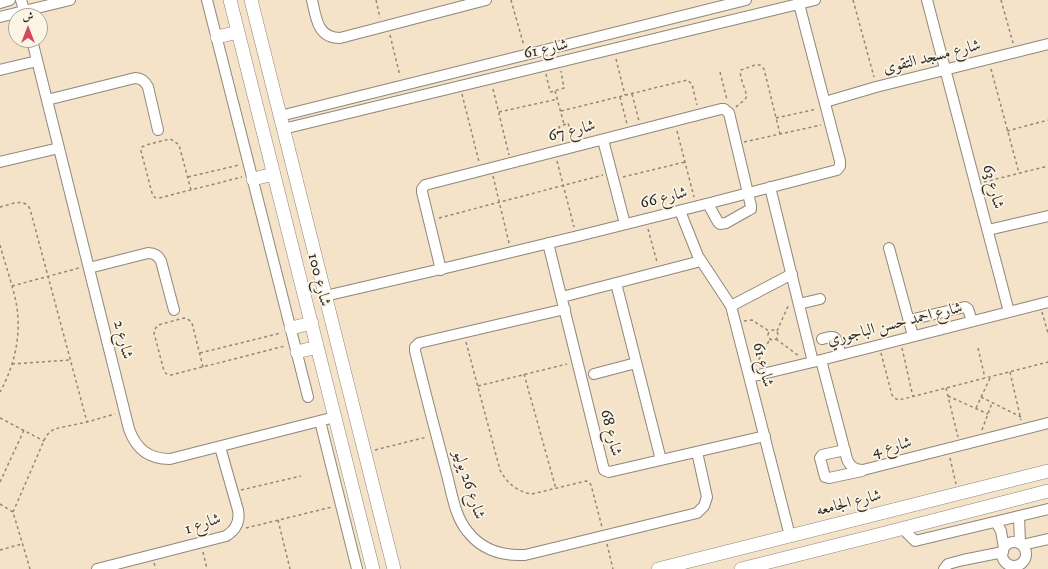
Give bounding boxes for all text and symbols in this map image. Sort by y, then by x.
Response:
north arrow [8,8,48,48]
text: ش [23,10,33,24]
street label: شارع 61 [522,36,570,64]
street label: شارع مسجد التقوى [881,37,983,79]
street label: شارع 67 [546,117,598,147]
street label: شارع 63 [977,163,1007,211]
street label: شارع 66 [638,184,690,214]
street label: شارع 100 [302,251,334,309]
street label: شارع احمد حسن الباجوري [825,299,965,351]
street label: شارع 2 [108,319,136,361]
street label: شارع 61 [747,341,777,389]
street label: شارع 68 [595,408,625,458]
street label: شارع 4 [870,434,914,462]
street label: شارع 26 يوليو [448,448,488,522]
street label: شارع الجامعه [814,487,884,521]
street label: شارع 1 [182,510,224,540]

